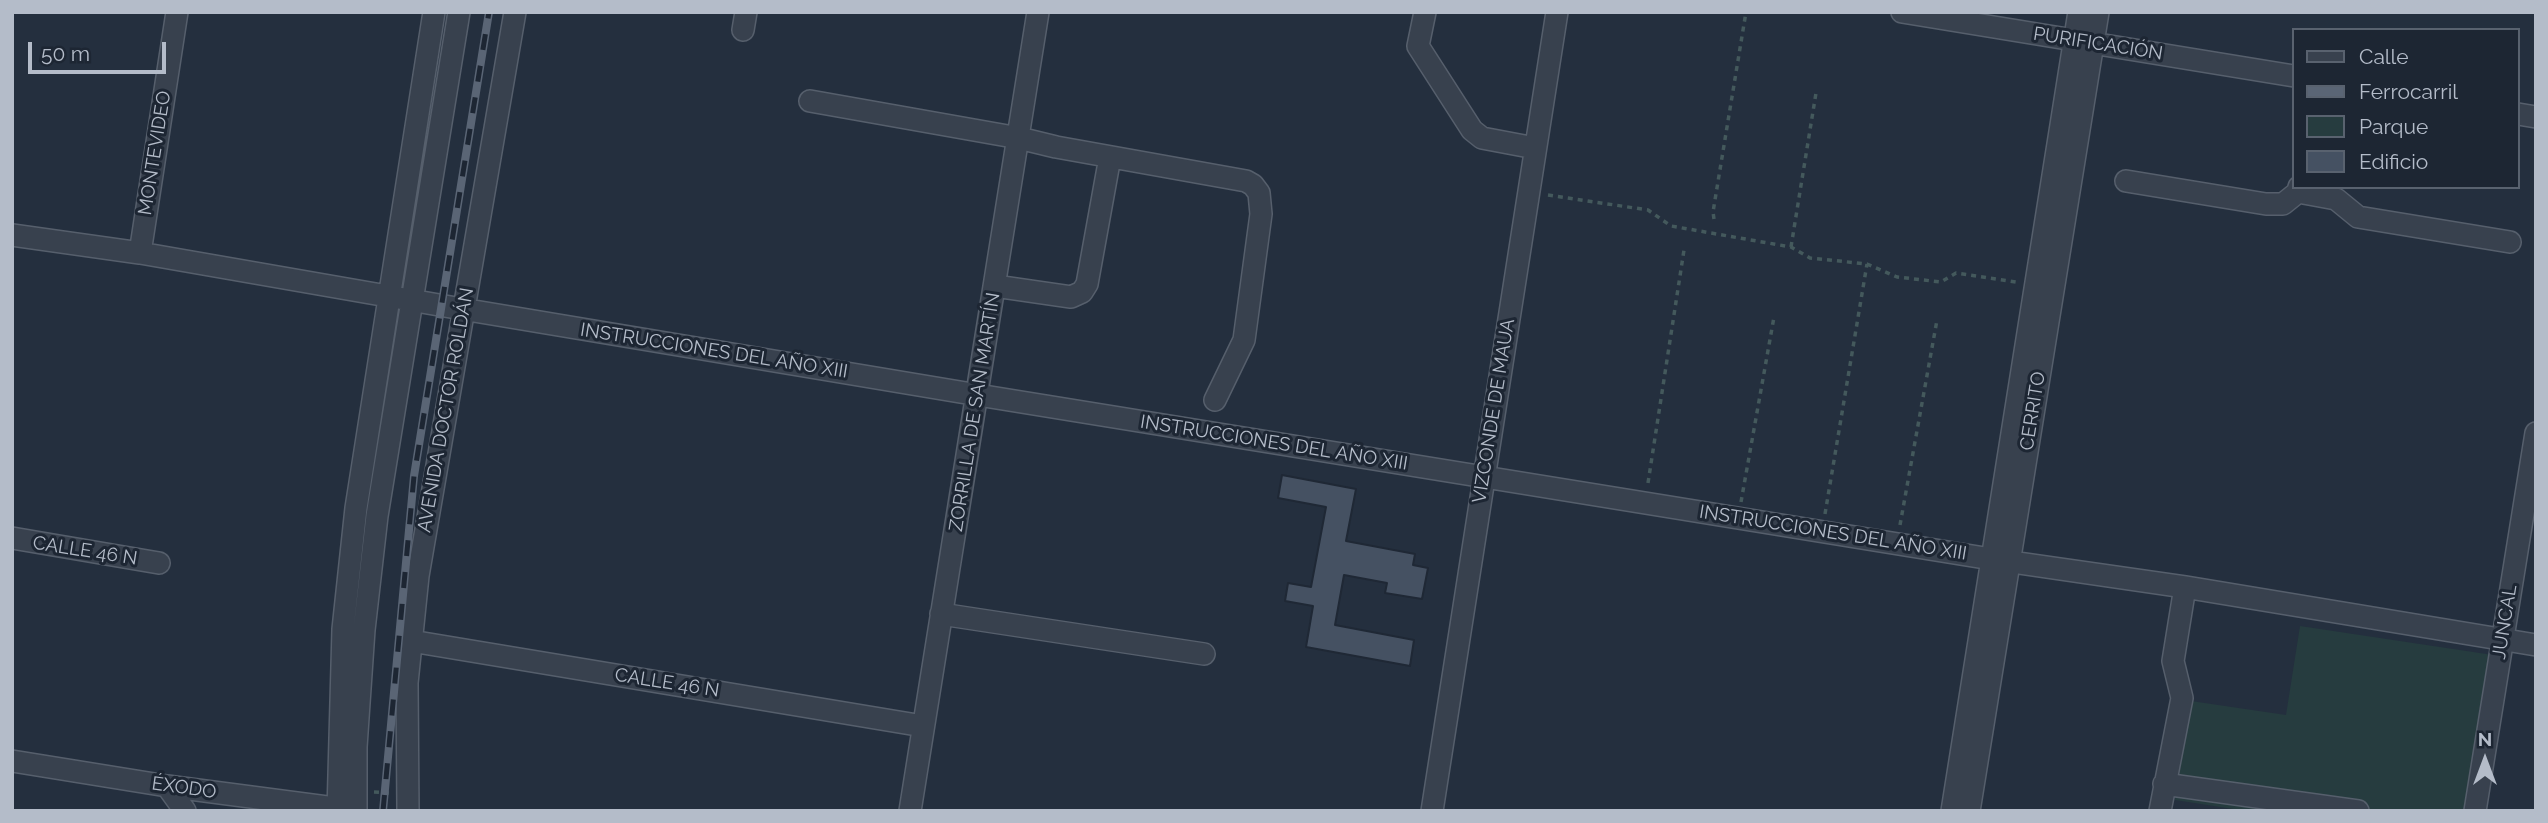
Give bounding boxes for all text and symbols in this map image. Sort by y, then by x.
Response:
street label: PURIFICACIÓN [2031,22,2165,66]
scale bar [32,28,170,72]
legend [2292,28,2520,189]
text: 50 m [41,41,90,66]
text: Calle [2359,44,2409,69]
text: Ferrocarril [2359,79,2458,104]
street label: MONTEVIDEO [134,89,176,217]
text: Parque [2359,114,2428,139]
text: Edificio [2359,149,2428,174]
street label: AVENIDA DOCTOR ROLDÁN [413,286,479,534]
street label: ZORRILLA DE SAN MARTÍN [945,291,1005,533]
street label: VIZCONDE DE MAUA [1468,317,1520,505]
street label: INSTRUCCIONES DEL AÑO XIII [579,319,849,383]
street label: CERRITO [2016,370,2050,452]
street label: INSTRUCCIONES DEL AÑO XIII [1139,411,1409,475]
street label: INSTRUCCIONES DEL AÑO XIII [1698,501,1968,565]
street label: CALLE 46 N [31,531,139,571]
street label: JUNCAL [2488,583,2522,661]
street label: CALLE 46 N [613,663,721,703]
north arrow [2450,725,2520,795]
text: N [2478,728,2492,750]
street label: ÉXODO [150,772,218,804]

